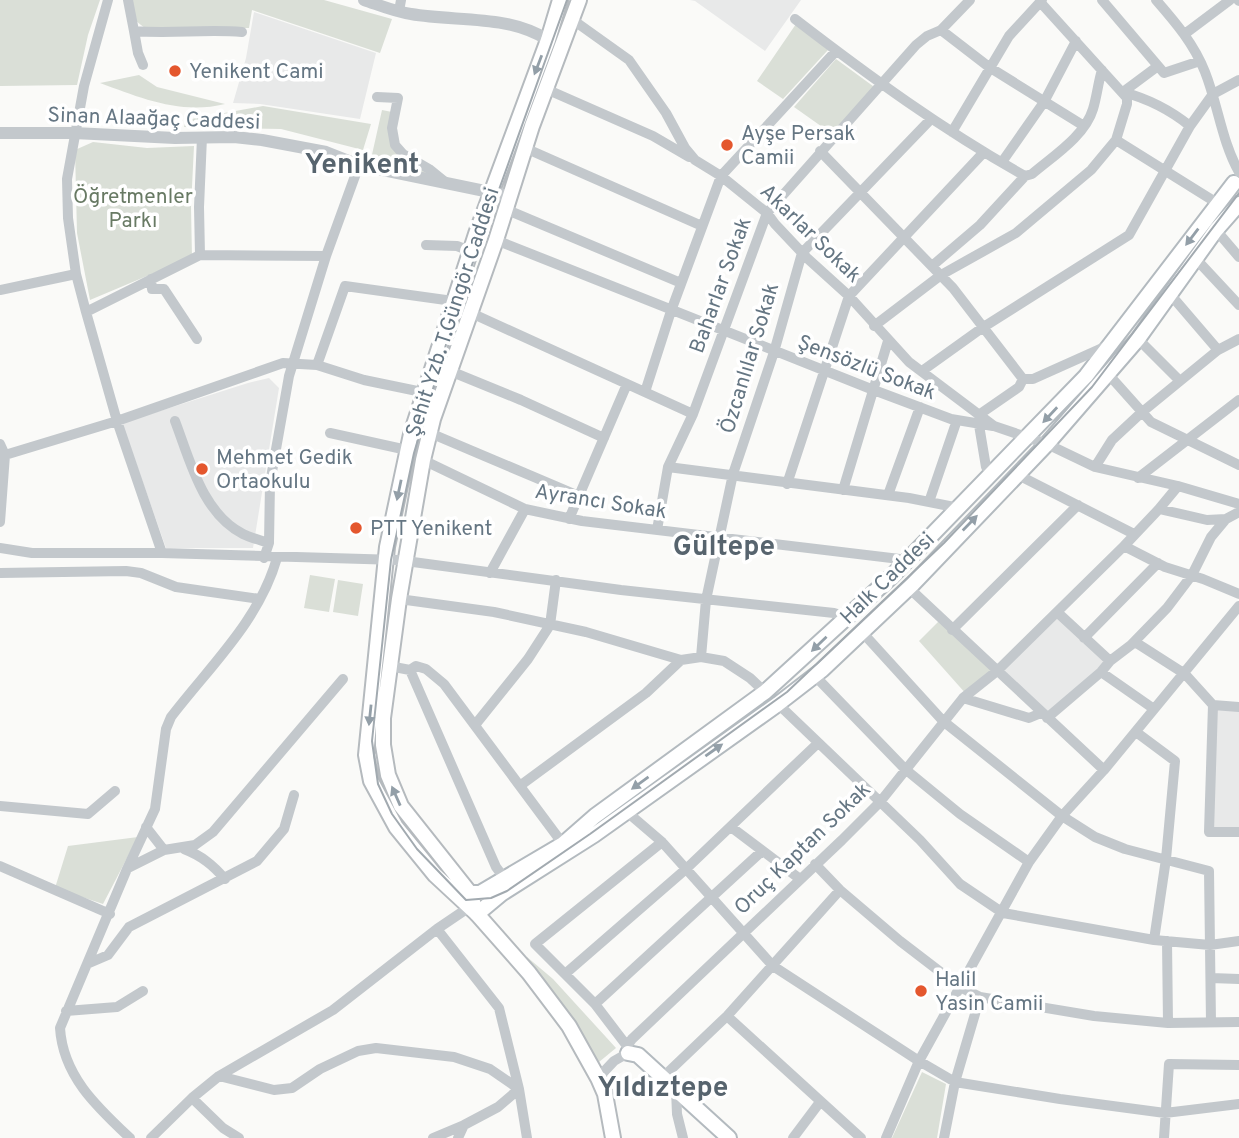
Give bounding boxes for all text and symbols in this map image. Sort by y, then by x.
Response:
one-way arrow [533,54,544,75]
place label: Yenikent Cami [189,59,324,86]
marker: Yenikent Cami [167,63,183,79]
street label: Sinan Alaağaç Caddesi [47,102,261,137]
place label: Ayşe Persak Camii [741,121,855,172]
marker: Ayşe Persak Camii [719,137,735,153]
district label: Yenikent [305,148,419,184]
street label: Akarlar Sokak [753,179,866,289]
park label: Öğretmenler Parkı [73,184,193,235]
street label: Şehit Yzb. T.Güngör Caddesi [400,184,507,441]
street label: Baharlar Sokak [684,214,759,357]
one-way arrow [1185,228,1199,246]
street label: Özcanlılar Sokak [715,280,786,437]
street label: Şensözlü Sokak [793,330,940,407]
one-way arrow [1042,406,1058,423]
place label: Mehmet Gedik Ortaokulu [216,445,353,496]
marker: Mehmet Gedik Ortaokulu [194,461,210,477]
one-way arrow [393,479,404,501]
street label: Ayrancı Sokak [533,479,669,526]
one-way arrow [962,515,979,532]
place label: PTT Yenikent [370,516,492,543]
marker: PTT Yenikent [348,520,364,536]
street label: Halk Caddesi [835,527,941,631]
district label: Gültepe [673,530,775,566]
one-way arrow [811,635,828,651]
one-way arrow [364,705,375,727]
one-way arrow [705,743,723,757]
one-way arrow [631,776,649,790]
street label: Oruç Kaptan Sokak [729,777,877,921]
one-way arrow [390,786,402,806]
place label: Halil Yasin Camii [935,967,1043,1018]
marker: Halil Yasin Camii [913,983,929,999]
district label: Yıldıztepe [598,1071,728,1107]

